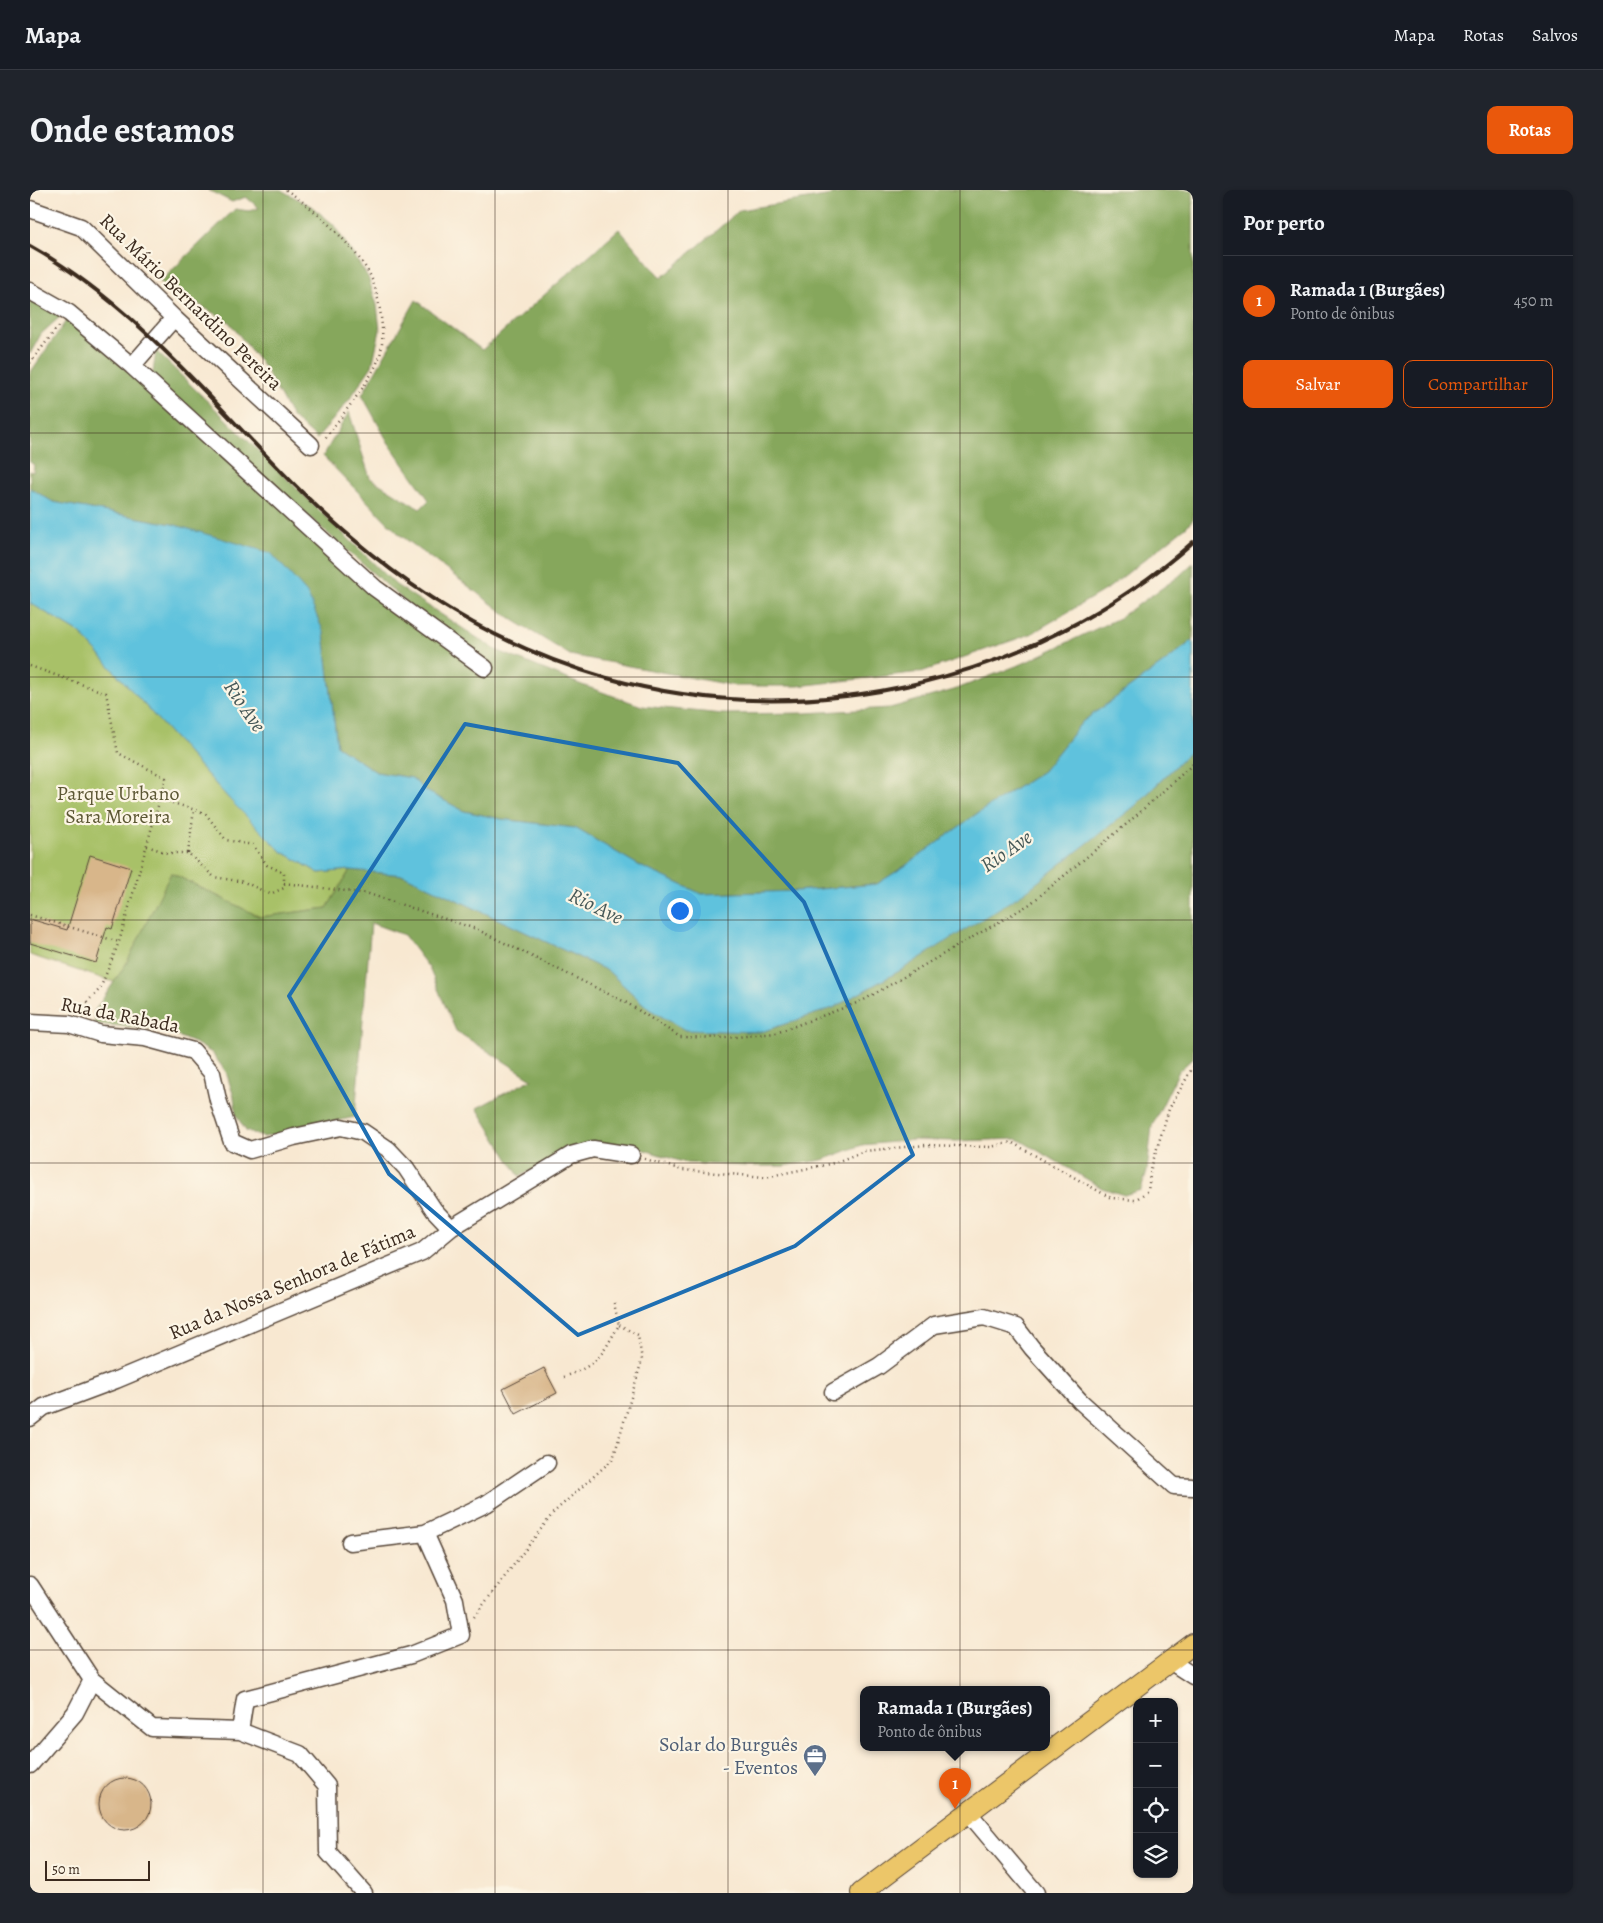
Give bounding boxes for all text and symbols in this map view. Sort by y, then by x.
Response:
text: Mapa [25,19,81,51]
text: Mapa [1394,23,1435,47]
text: Rotas [1463,23,1504,47]
text: Salvos [1532,23,1578,47]
text: Onde estamos [30,106,235,154]
button: Rotas [1487,106,1573,154]
street label: Rua Mário Bernardino Pereira [94,207,289,397]
text: Por perto [1243,209,1325,237]
text: Ramada 1 (Burgães) [1290,277,1445,303]
text: 1 [1256,290,1262,312]
text: 450 m [1514,290,1553,312]
text: Ponto de ônibus [1290,303,1395,325]
button: Salvar [1243,360,1393,408]
button: Compartilhar [1403,360,1553,408]
water label: Rio Ave [217,675,273,738]
park label: Parque Urbano Sara Moreira [57,780,179,830]
water label: Rio Ave [975,823,1038,879]
water label: Rio Ave [564,881,628,931]
your location [667,898,693,924]
street label: Rua da Rabada [58,990,182,1040]
street label: Rua da Nossa Senhora de Fátima [165,1218,420,1346]
popup [860,1686,1050,1751]
text: Ramada 1 (Burgães) [877,1695,1033,1721]
map controls [1133,1698,1178,1878]
button: + [1133,1698,1178,1743]
text: Ponto de ônibus [877,1721,982,1743]
place label: Solar do Burguês - Eventos [659,1731,798,1781]
office icon: Solar do Burguês - Eventos [802,1743,828,1777]
button: − [1133,1743,1178,1788]
pin: 1 [939,1768,971,1809]
button: locate [1133,1788,1178,1833]
button: layers [1133,1833,1178,1878]
scale bar [45,1858,150,1881]
text: 50 m [52,1860,80,1879]

